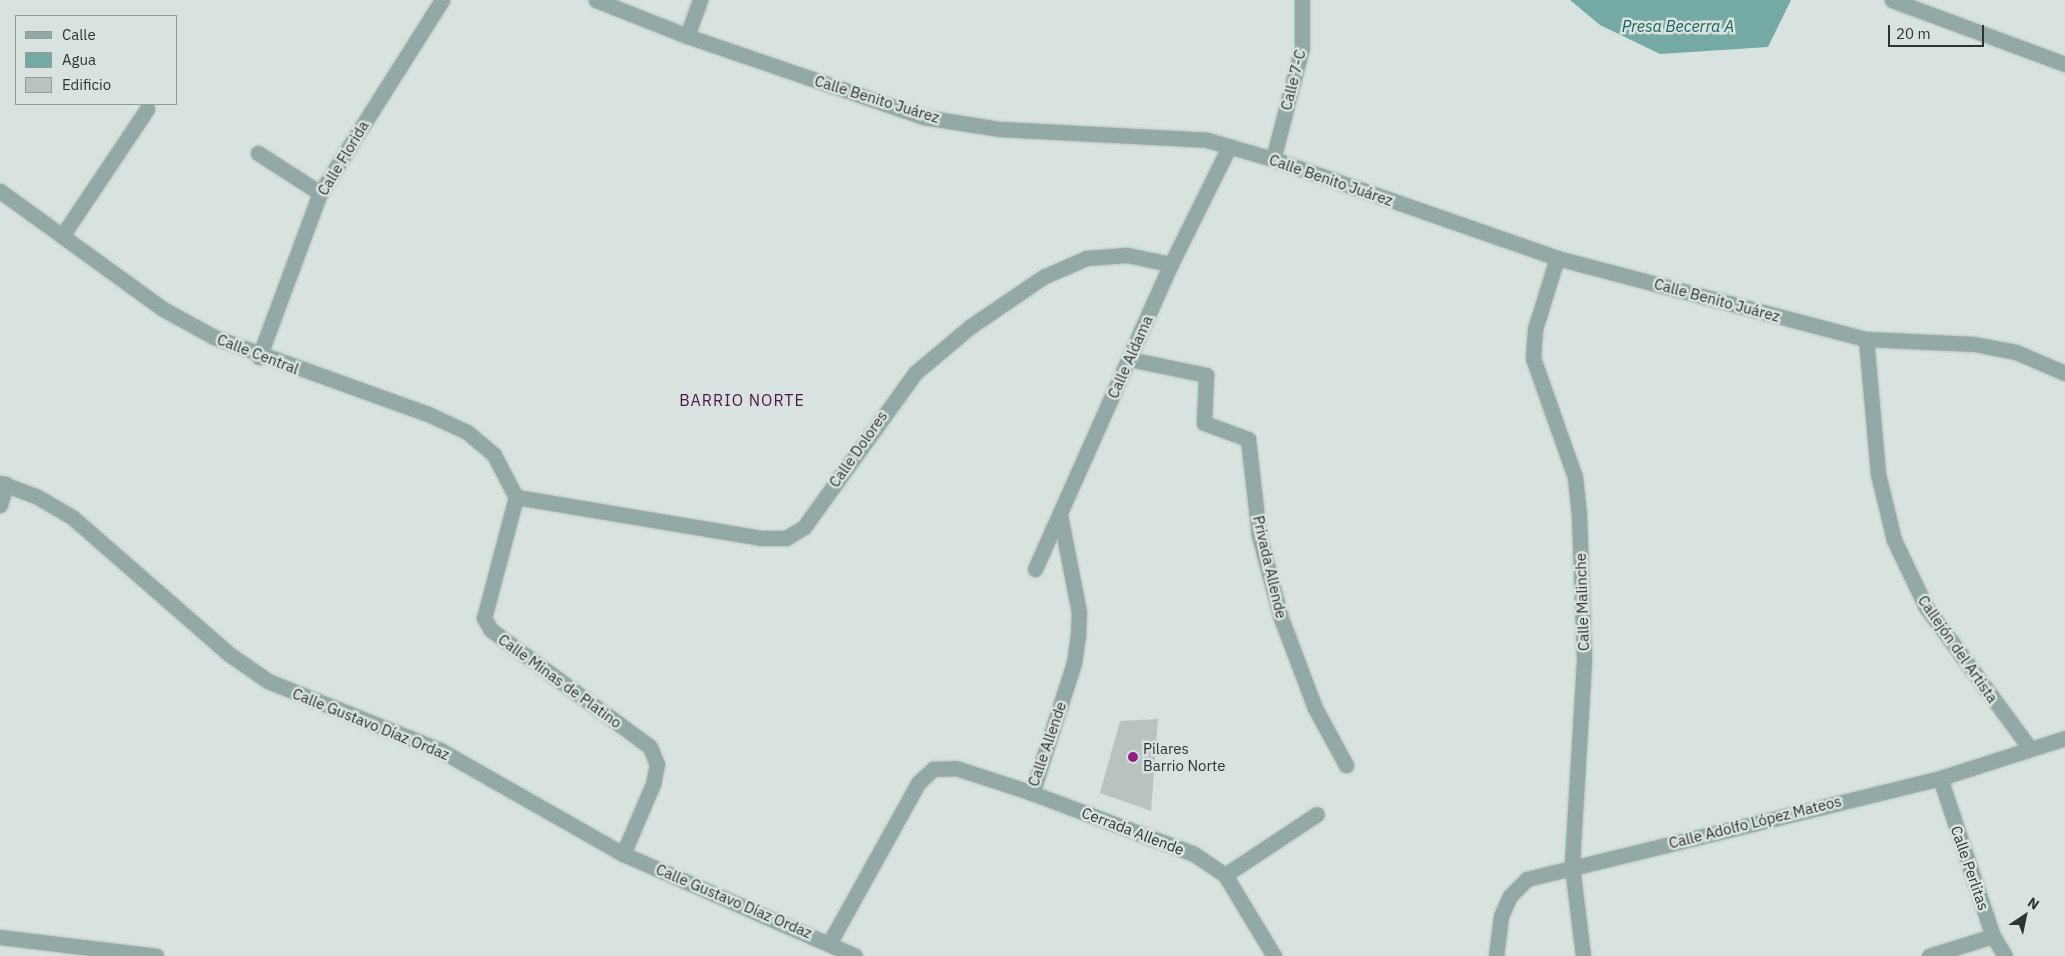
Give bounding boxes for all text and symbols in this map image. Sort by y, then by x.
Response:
legend [15,15,178,105]
scale bar [1890,15,1986,47]
water label: Presa Becerra A [1622,16,1734,36]
text: 20 m [1896,24,1931,43]
text: Calle [62,25,96,44]
street label: Calle 7-C [1277,48,1309,112]
text: Agua [62,50,96,69]
street label: Calle Benito Juárez [813,71,941,127]
text: Edificio [62,75,111,94]
street label: Calle Florida [314,117,372,199]
street label: Calle Benito Juárez [1267,150,1395,210]
street label: Calle Benito Juárez [1652,275,1782,325]
street label: Calle Aldama [1104,313,1156,401]
street label: Calle Central [215,330,301,378]
district label: BARRIO NORTE [678,390,806,410]
street label: Calle Dolores [825,407,891,491]
street label: Privada Allende [1249,514,1291,620]
street label: Calle Malinche [1571,553,1593,651]
street label: Callejón del Artista [1914,592,2002,706]
street label: Calle Minas de Platino [495,630,625,732]
street label: Calle Gustavo Díaz Ordaz [290,684,452,764]
street label: Calle Allende [1024,699,1070,789]
place label: Pilares Barrio Norte [1143,739,1226,774]
marker: Pilares Barrio Norte [1127,751,1139,763]
street label: Calle Adolfo López Mateos [1667,792,1843,852]
street label: Cerrada Allende [1079,803,1187,859]
street label: Calle Perlitas [1947,823,1993,913]
street label: Calle Gustavo Díaz Ordaz [653,860,815,942]
north arrow [2000,891,2050,941]
text: N [2024,893,2043,914]

